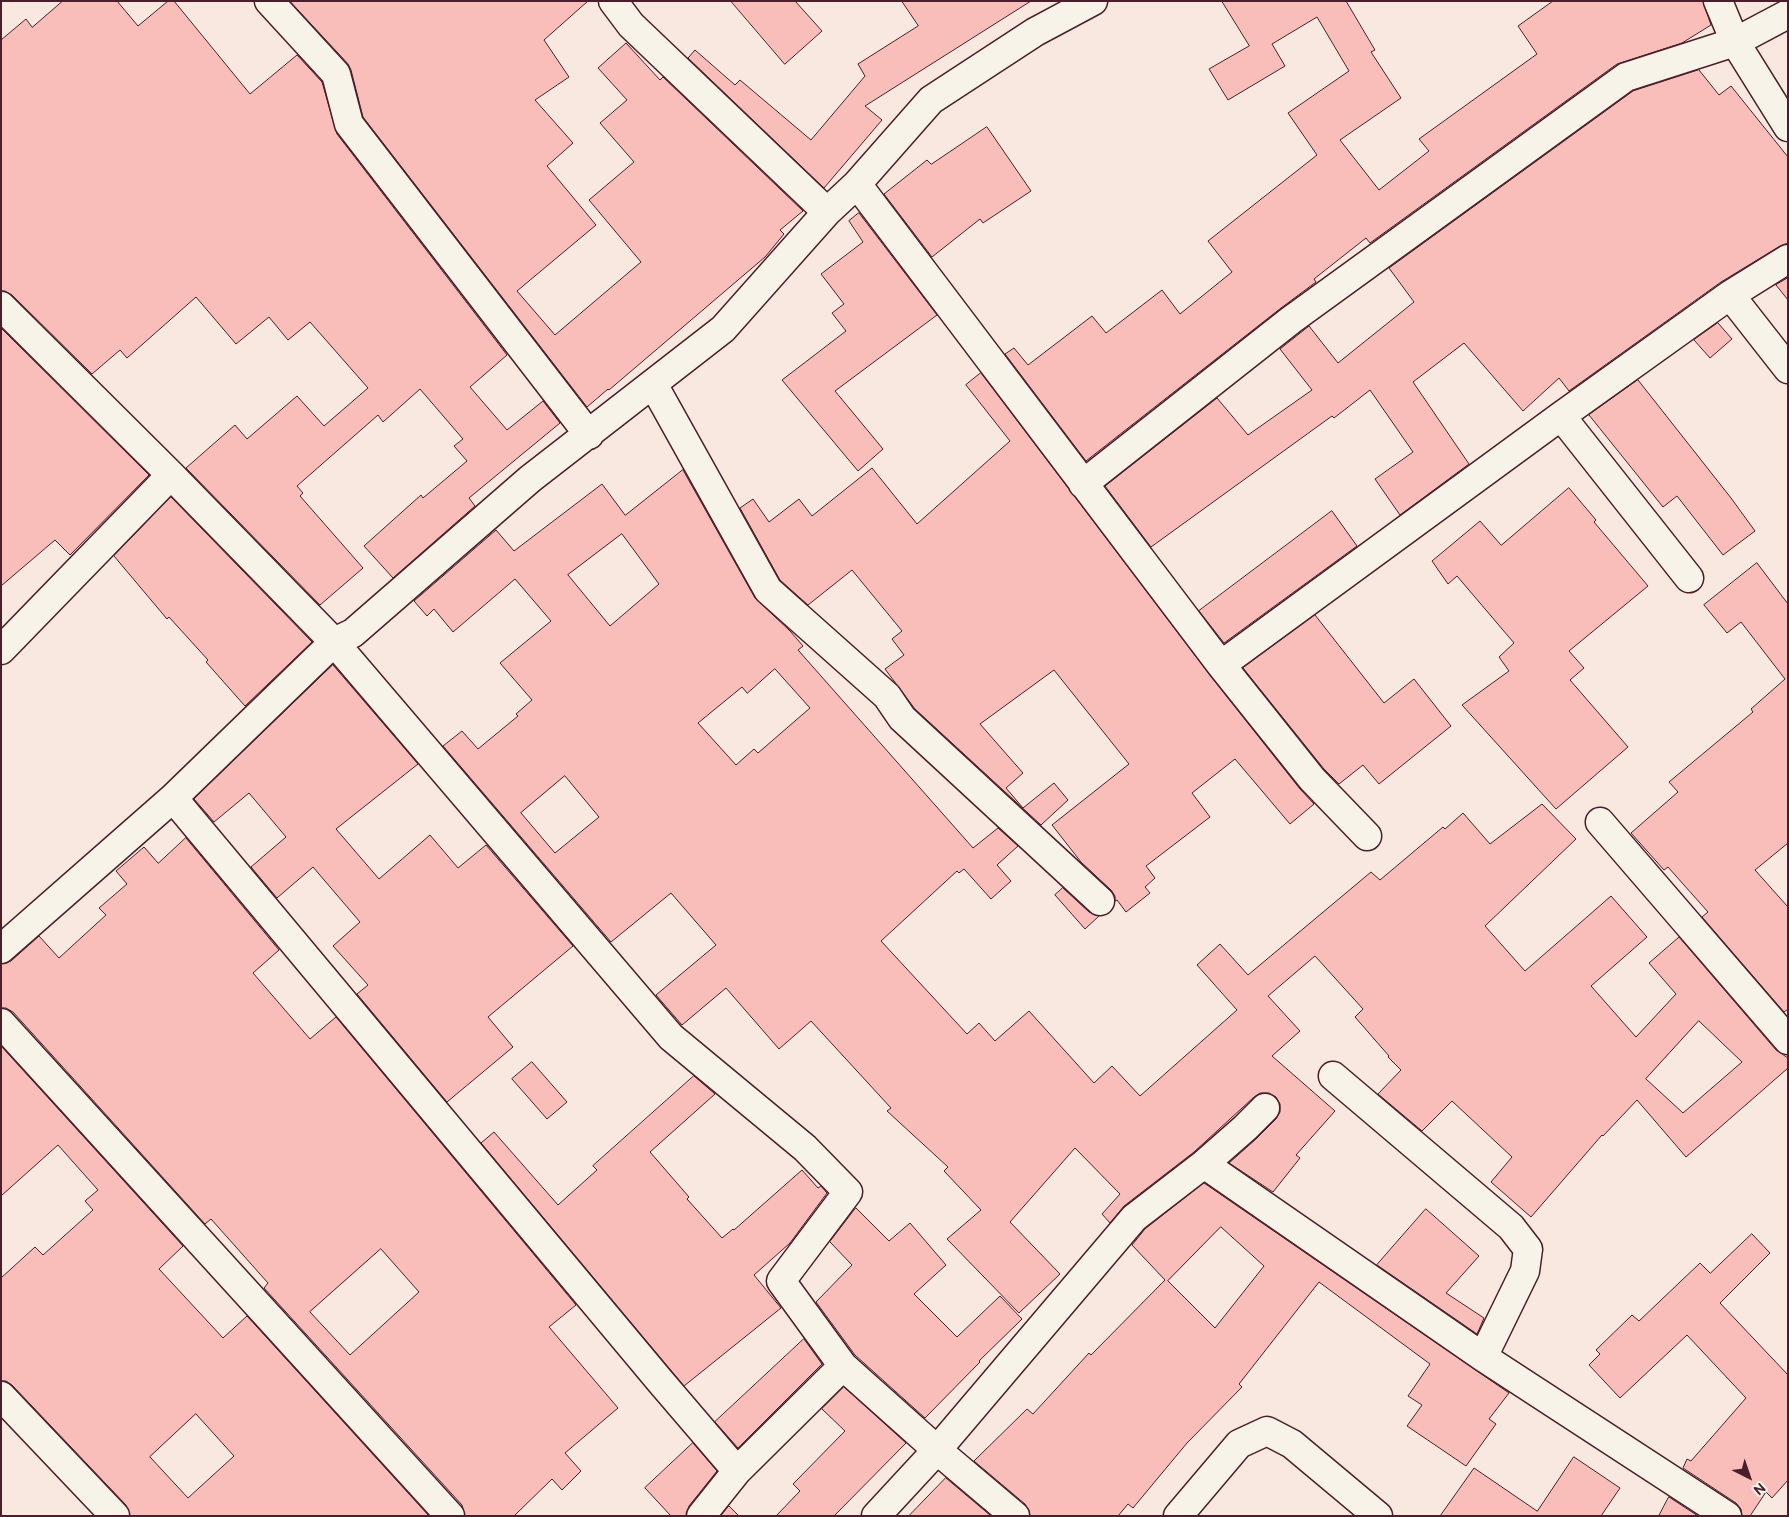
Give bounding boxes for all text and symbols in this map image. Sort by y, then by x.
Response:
north arrow [1724,1452,1774,1502]
text: N [1750,1479,1769,1499]

